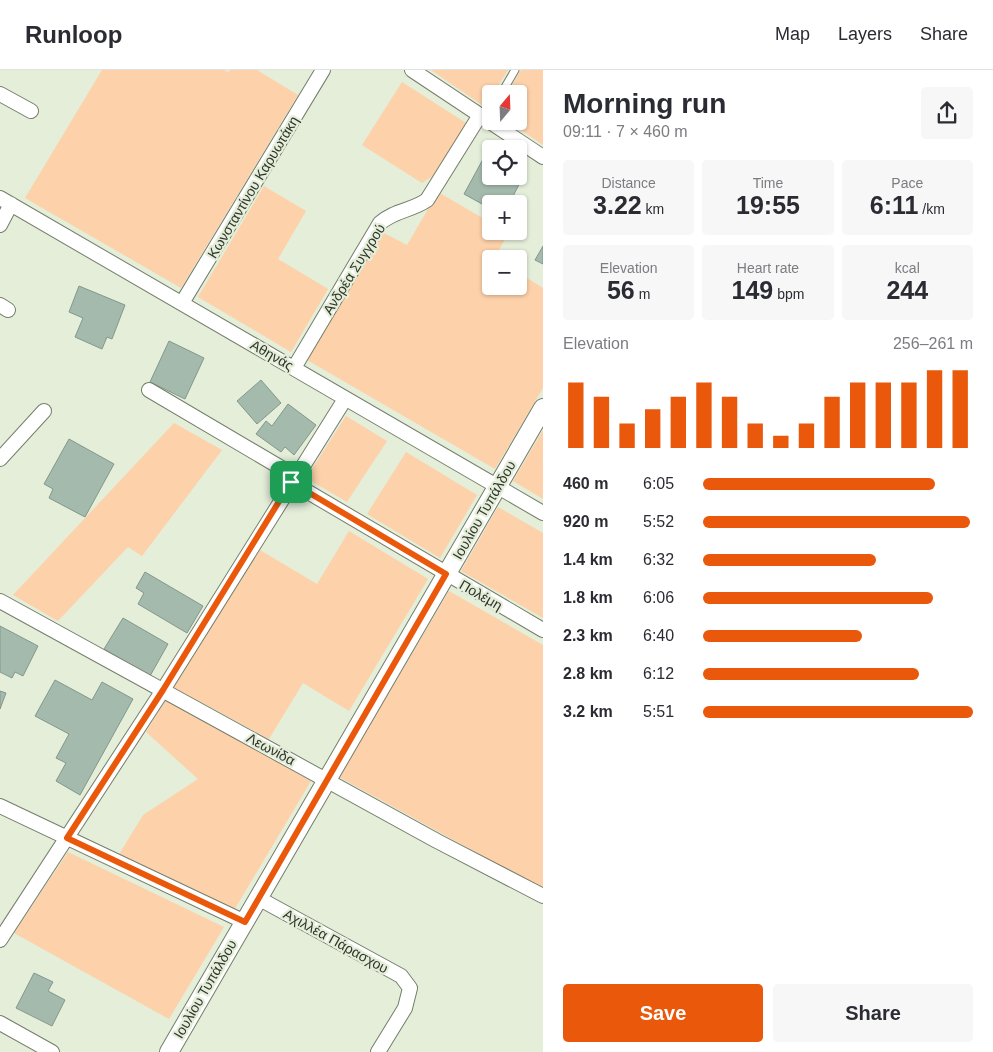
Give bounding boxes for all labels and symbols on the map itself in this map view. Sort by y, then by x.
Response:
north arrow [482,85,528,130]
street label: Κωνσταντίνου Καρυωτάκη [204,113,302,261]
street label: Ανδρέα Συγγρού [320,221,388,317]
street label: Αθηνάς [248,336,296,374]
street label: Ιουλίου Τυπάλδου [449,458,519,562]
pin [270,461,312,503]
street label: Πολέμη [457,576,505,614]
street label: Λεωνίδα [244,730,298,768]
street label: Αχιλλέα Πάρασχου [281,906,391,976]
street label: Ιουλίου Τυπάλδου [170,937,240,1041]

